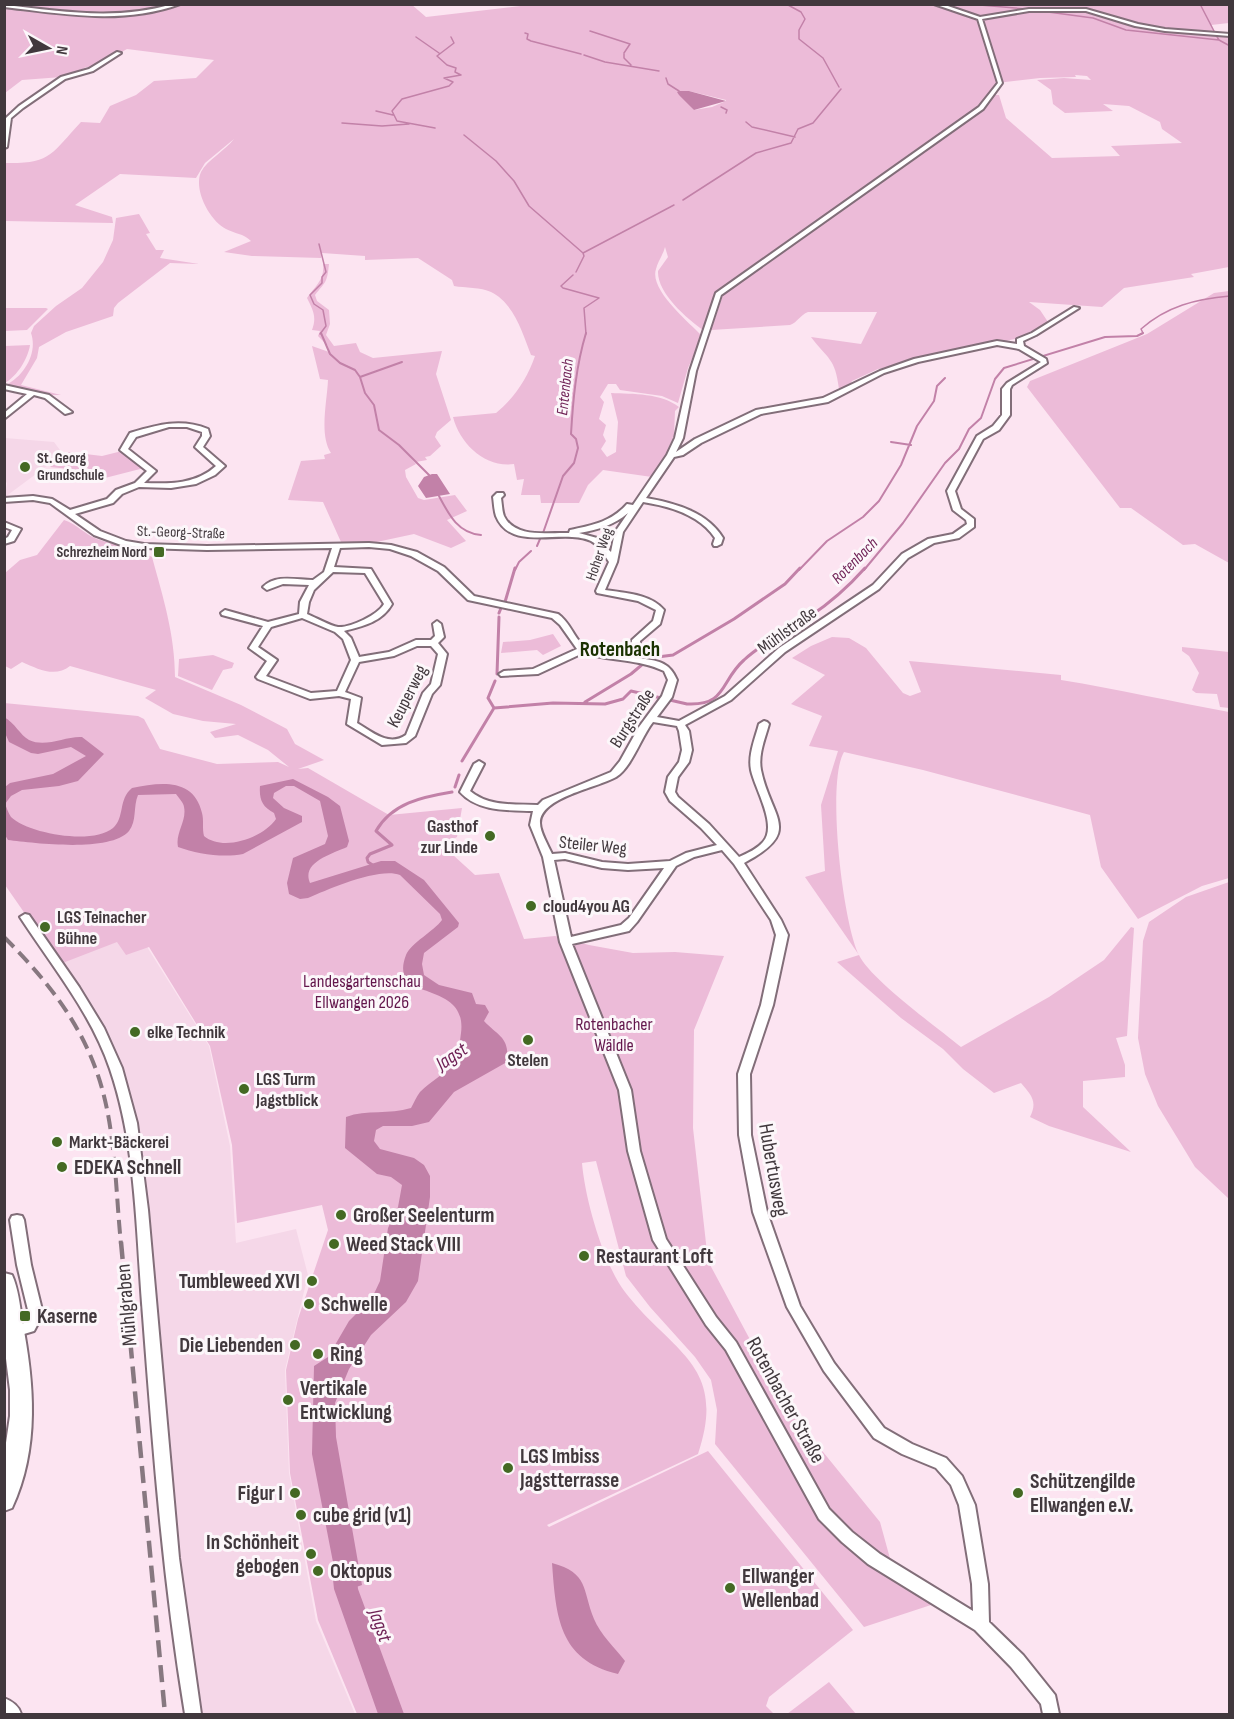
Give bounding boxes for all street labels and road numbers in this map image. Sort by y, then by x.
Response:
street label: St.-Georg-Straße [137,521,225,544]
street label: Hoher Weg [582,525,617,583]
street label: Mühlstraße [754,602,821,659]
street label: Keuperweg [383,662,432,731]
street label: Burgstraße [606,685,659,752]
street label: Steiler Weg [558,831,628,859]
street label: Hubertusweg [753,1122,794,1219]
street label: Mühlgraben [110,1263,143,1347]
street label: Rotenbacher Straße [741,1333,830,1468]

